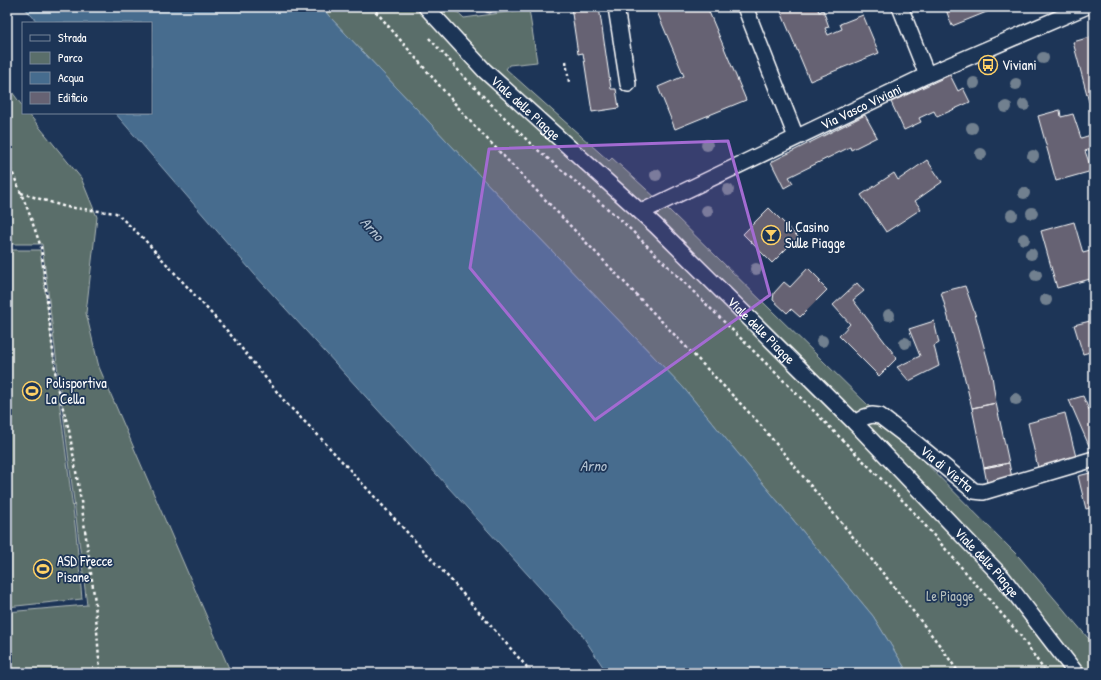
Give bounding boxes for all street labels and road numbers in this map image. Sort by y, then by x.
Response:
street label: Viale delle Piagge [487,71,565,145]
street label: Via Vasco Viviani [817,79,904,134]
street label: Viale delle Piagge [724,292,800,368]
street label: Via di Vietta [917,441,978,496]
street label: Viale delle Piagge [951,523,1025,601]

